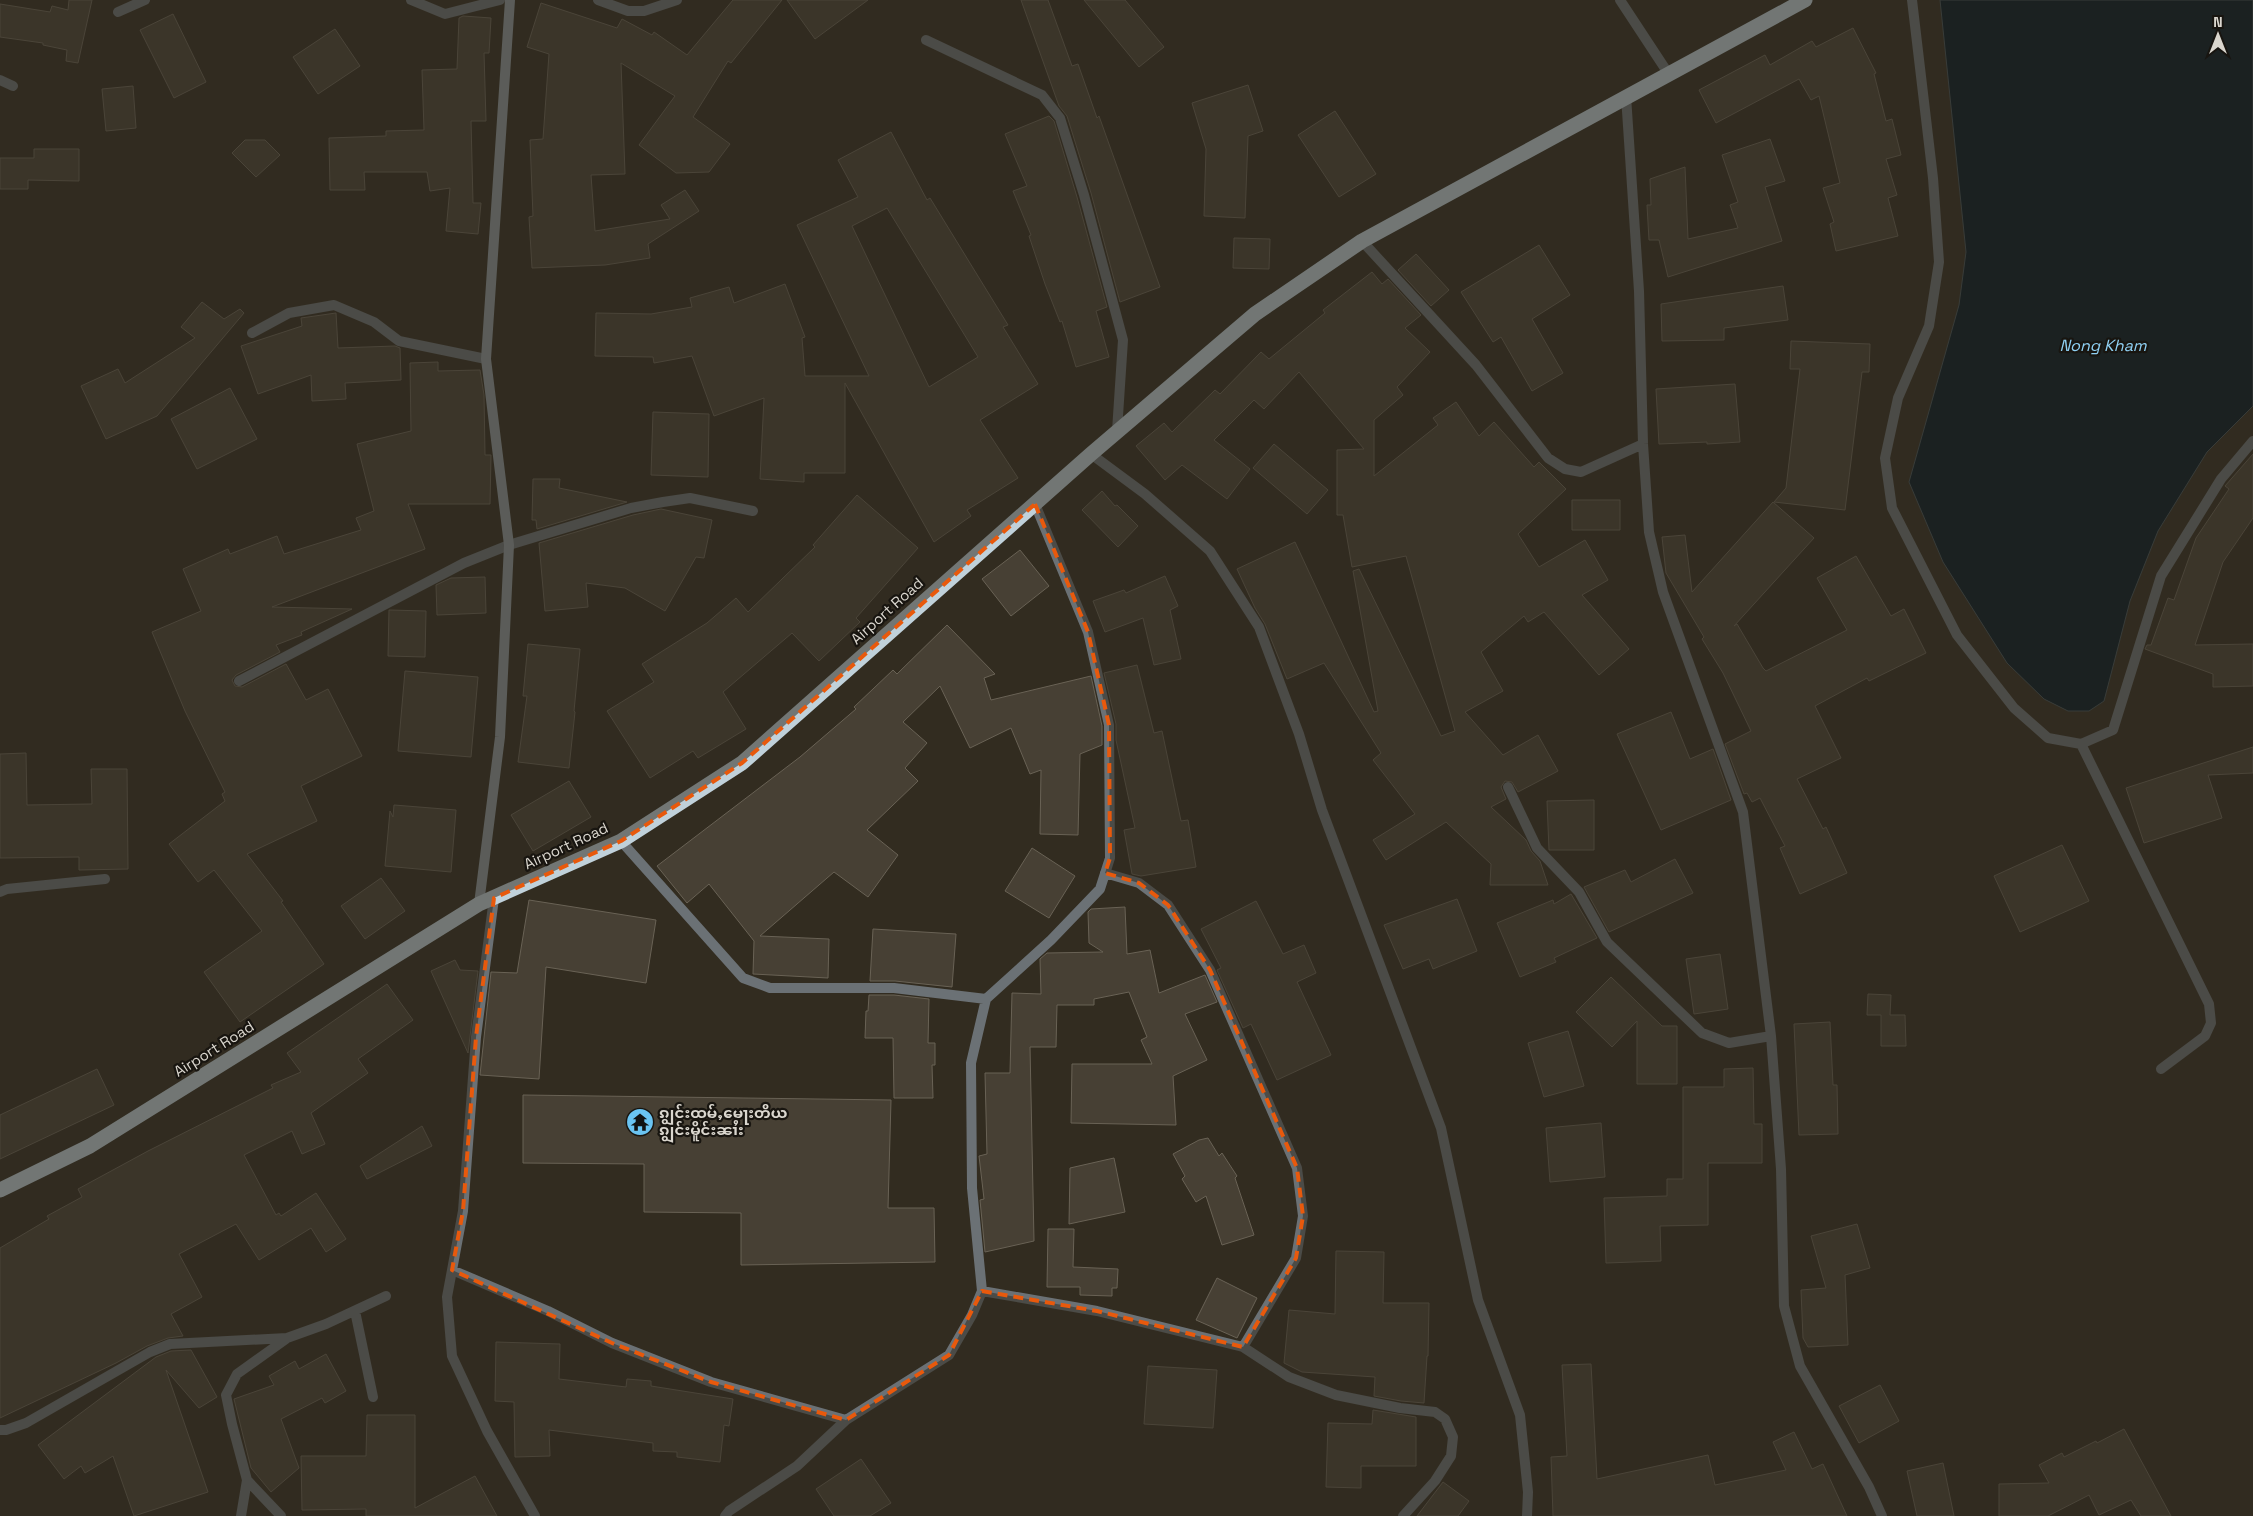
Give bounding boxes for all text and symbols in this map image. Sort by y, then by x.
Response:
north arrow [2193,10,2243,60]
text: N [2213,13,2223,31]
water label: Nong Kham [2059,335,2148,356]
street label: Airport Road [847,573,927,648]
street label: Airport Road [521,818,611,873]
street label: Airport Road [170,1016,257,1081]
place label: ၵျွင်းထမ်ႇမေႃးတိယ ၵျွင်းမိူင်းၼၢႆး [659,1103,787,1143]
temple icon: ၵျွင်းထမ်ႇမေႃးတိယ ၵျွင်းမိူင်းၼၢႆး [625,1107,655,1137]

